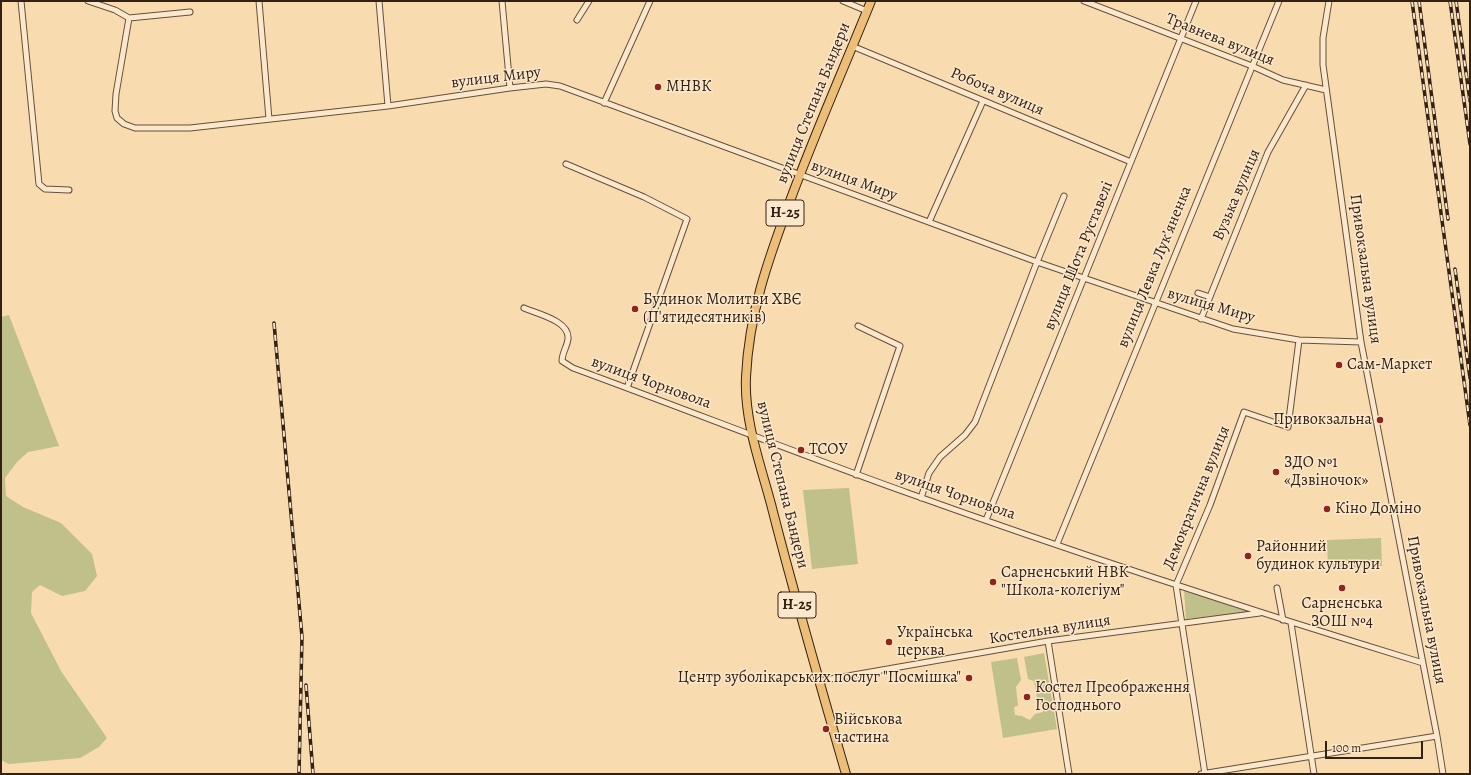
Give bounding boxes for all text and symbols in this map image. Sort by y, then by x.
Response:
street label: Травнева вулиця [1163,10,1277,70]
street label: вулиця Степана Бандери [773,20,855,186]
street label: вулиця Миру [450,63,542,93]
street label: Робоча вулиця [947,64,1047,120]
place label: МНВК [666,77,711,97]
marker: МНВК [653,82,663,92]
street label: Вузька вулиця [1209,146,1265,244]
street label: вулиця Миру [808,157,900,205]
street label: вулиця Шота Руставелі [1040,179,1118,333]
street label: вулиця Левка Лукʼяненка [1114,183,1196,351]
street label: Привокзальна вулиця [1345,193,1385,345]
road number: Н-25 [766,200,804,226]
street label: вулиця Миру [1165,284,1257,328]
place label: Будинок Молитви ХВЄ (П'ятидесятників) [643,290,802,328]
marker: Будинок Молитви ХВЄ (П'ятидесятників) [630,304,640,314]
street label: вулиця Чорновола [588,352,714,414]
place label: Сам-Маркет [1347,355,1432,375]
marker: Сам-Маркет [1334,360,1344,370]
street label: вулиця Степана Бандери [752,399,812,571]
place label: Привокзальна [1273,410,1372,430]
marker: Привокзальна [1375,415,1385,425]
street label: Демократична вулиця [1159,423,1235,573]
place label: ТСОУ [809,440,848,460]
marker: ТСОУ [796,445,806,455]
place label: ЗДО №1 «Дзвіночок» [1284,453,1368,491]
street label: вулиця Чорновола [892,465,1018,525]
marker: ЗДО №1 «Дзвіночок» [1271,467,1281,477]
place label: Кіно Доміно [1335,499,1421,519]
marker: Кіно Доміно [1322,504,1332,514]
street label: Привокзальна вулиця [1402,534,1450,686]
place label: Районний будинок культури [1256,537,1380,575]
marker: Районний будинок культури [1243,551,1253,561]
place label: Сарненський НВК "Школа-колегіум" [1001,563,1129,601]
marker: Сарненський НВК "Школа-колегіум" [988,577,998,587]
marker: Сарненська ЗОШ №4 [1337,583,1347,593]
road number: Н-25 [778,592,816,618]
place label: Сарненська ЗОШ №4 [1301,594,1383,632]
street label: Костельна вулиця [988,611,1112,649]
place label: Українська церква [897,623,973,661]
marker: Українська церква [884,637,894,647]
place label: Центр зуболікарських послуг "Посмішка" [678,668,961,688]
marker: Центр зуболікарських послуг "Посмішка" [964,673,974,683]
place label: Костел Преображення Господнього [1035,678,1190,716]
marker: Костел Преображення Господнього [1022,692,1032,702]
place label: Військова частина [834,710,902,748]
marker: Військова частина [821,724,831,734]
scale bar [1327,733,1425,759]
text: 100 m [1332,740,1361,756]

